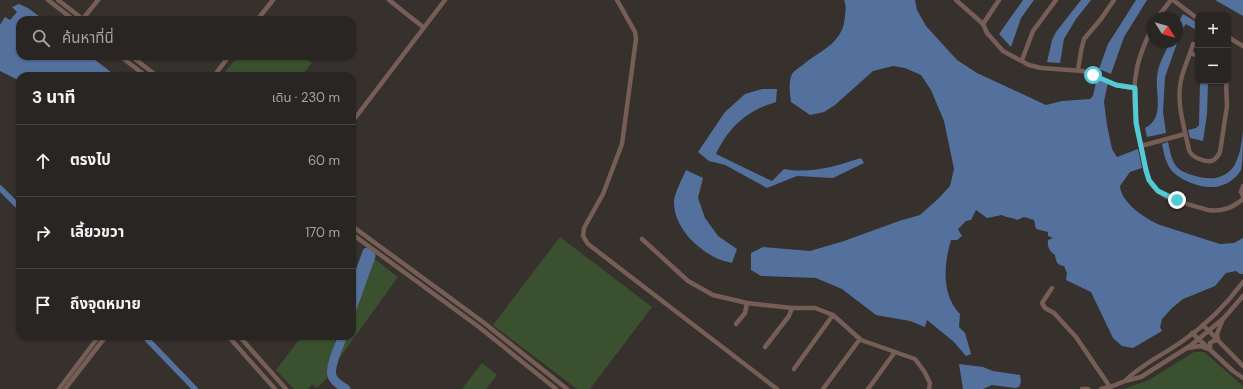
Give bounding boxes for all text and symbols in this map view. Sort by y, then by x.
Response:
north arrow [1147,12,1183,48]
map controls [1195,12,1231,84]
button: + [1195,12,1231,48]
search box [16,16,356,60]
icon: search [30,27,52,49]
text: ค้นหาที่นี่ [62,28,114,48]
button: − [1195,48,1231,84]
route start [1084,66,1102,84]
text: 3 นาที [32,86,76,108]
text: เดิน · 230 m [272,89,340,106]
icon: ahead [32,150,54,172]
text: ตรงไป [70,150,111,170]
text: 60 m [308,152,340,169]
route end [1168,191,1186,209]
icon: right [32,222,54,244]
text: เลี้ยวขวา [70,222,124,242]
text: 170 m [305,224,340,241]
icon: arrive [32,294,54,316]
text: ถึงจุดหมาย [70,294,141,314]

